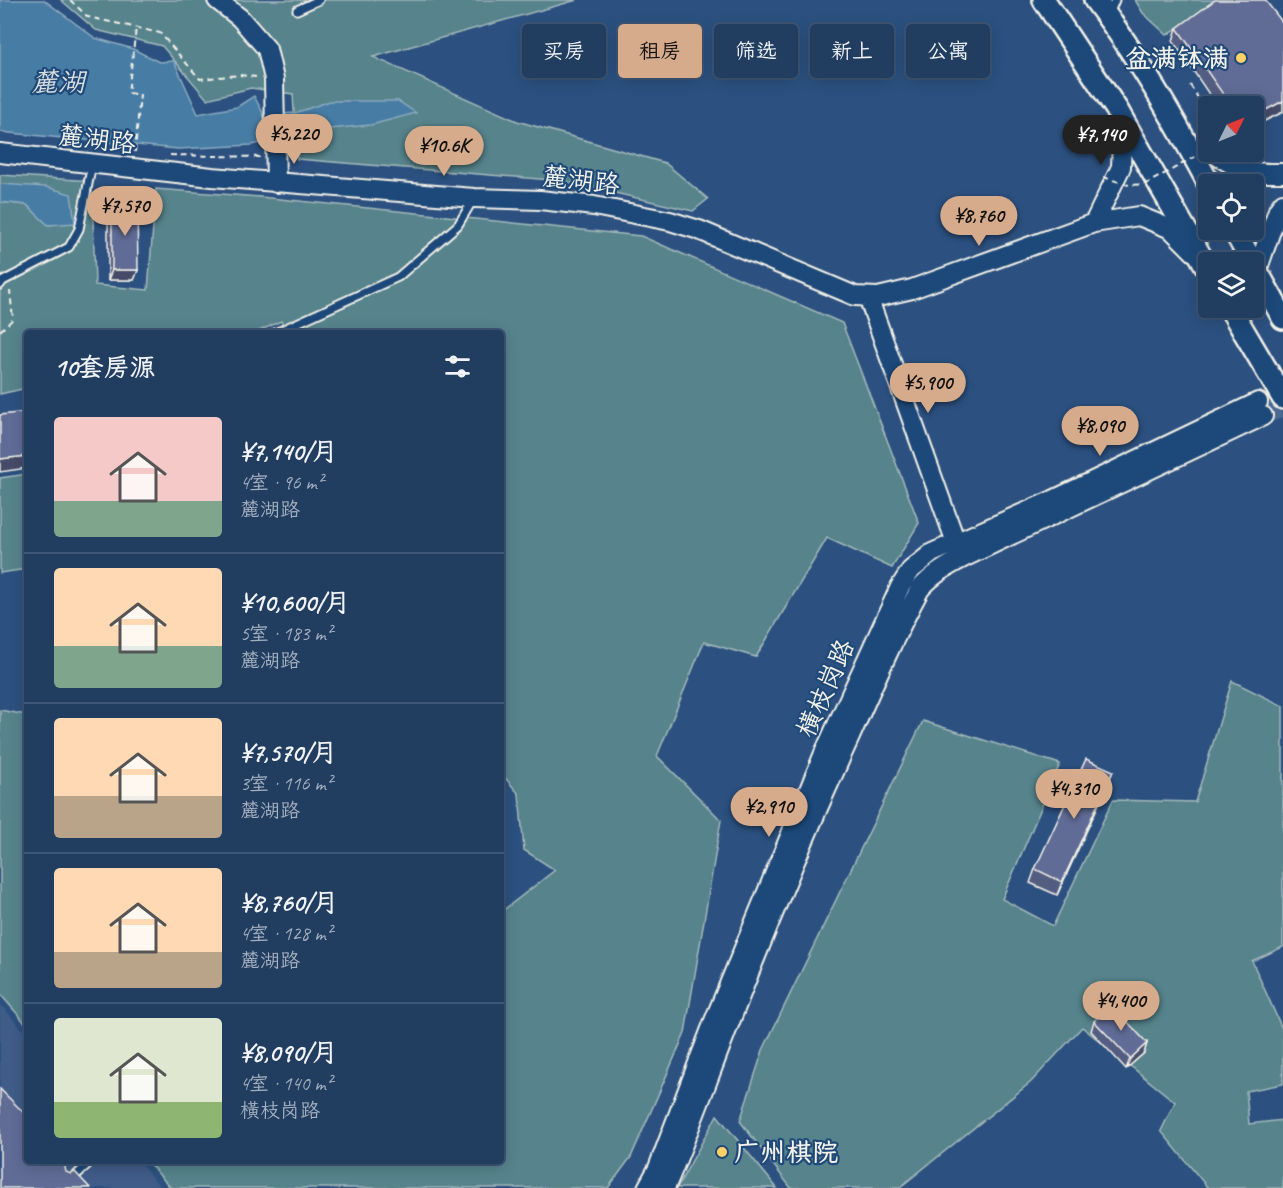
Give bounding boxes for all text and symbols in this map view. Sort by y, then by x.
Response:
chip: 买房 [522,24,606,78]
chip: 租房 [618,24,702,78]
chip: 筛选 [714,24,798,78]
chip: 新上 [810,24,894,78]
chip: 公寓 [906,24,990,78]
place label: 盆满钵满 [1125,42,1229,75]
marker: 盆满钵满 [1234,51,1248,65]
water label: 麓湖 [31,65,88,99]
north arrow [1198,96,1264,162]
map controls [1198,96,1264,318]
pin: ¥5,220 [245,114,343,165]
pin: ¥7,140 [1052,115,1150,166]
street label: 麓湖路 [56,118,138,161]
text: ¥5,220 [270,121,318,146]
text: ¥7,140 [1077,122,1125,147]
pin: ¥10.6K [395,126,493,177]
text: ¥10.6K [419,133,469,158]
street label: 麓湖路 [540,159,622,202]
button: locate [1198,174,1264,240]
pin: ¥7,570 [76,186,174,237]
text: ¥7,570 [101,193,149,218]
pin: ¥8,760 [930,196,1028,247]
text: ¥8,760 [954,203,1004,228]
button: layers [1198,252,1264,318]
icon: filters [441,350,474,383]
text: 10套房源 [54,351,155,384]
pin: ¥5,900 [879,363,977,414]
text: ¥5,900 [904,370,952,395]
pin: ¥8,090 [1051,406,1149,457]
text: ¥8,090 [1076,413,1124,438]
text: ¥7,140/月 [240,435,338,468]
icon: home [102,441,174,513]
text: 4室 · 96 m² [240,470,323,495]
text: 麓湖路 [240,497,300,522]
text: ¥10,600/月 [240,586,350,619]
icon: home [102,592,174,664]
text: 5室 · 183 m² [240,621,332,646]
street label: 横枝岗路 [789,634,862,742]
text: 麓湖路 [240,648,300,673]
text: ¥7,570/月 [240,736,338,769]
icon: home [102,742,174,814]
pin: ¥4,310 [1025,769,1123,820]
text: 3室 · 116 m² [240,771,332,796]
text: ¥4,310 [1050,776,1098,801]
pin: ¥2,910 [720,787,818,838]
text: ¥2,910 [745,794,793,819]
text: 麓湖路 [240,798,300,823]
text: ¥8,760/月 [240,886,339,919]
icon: home [102,892,174,964]
text: 4室 · 128 m² [240,921,332,946]
text: 麓湖路 [240,948,300,973]
pin: ¥4,400 [1072,981,1170,1032]
text: ¥4,400 [1097,988,1145,1013]
text: ¥8,090/月 [240,1036,338,1069]
icon: home [102,1042,174,1114]
text: 4室 · 140 m² [240,1071,332,1096]
text: 横枝岗路 [240,1098,320,1123]
place label: 广州棋院 [734,1136,838,1169]
marker: 广州棋院 [715,1145,729,1159]

